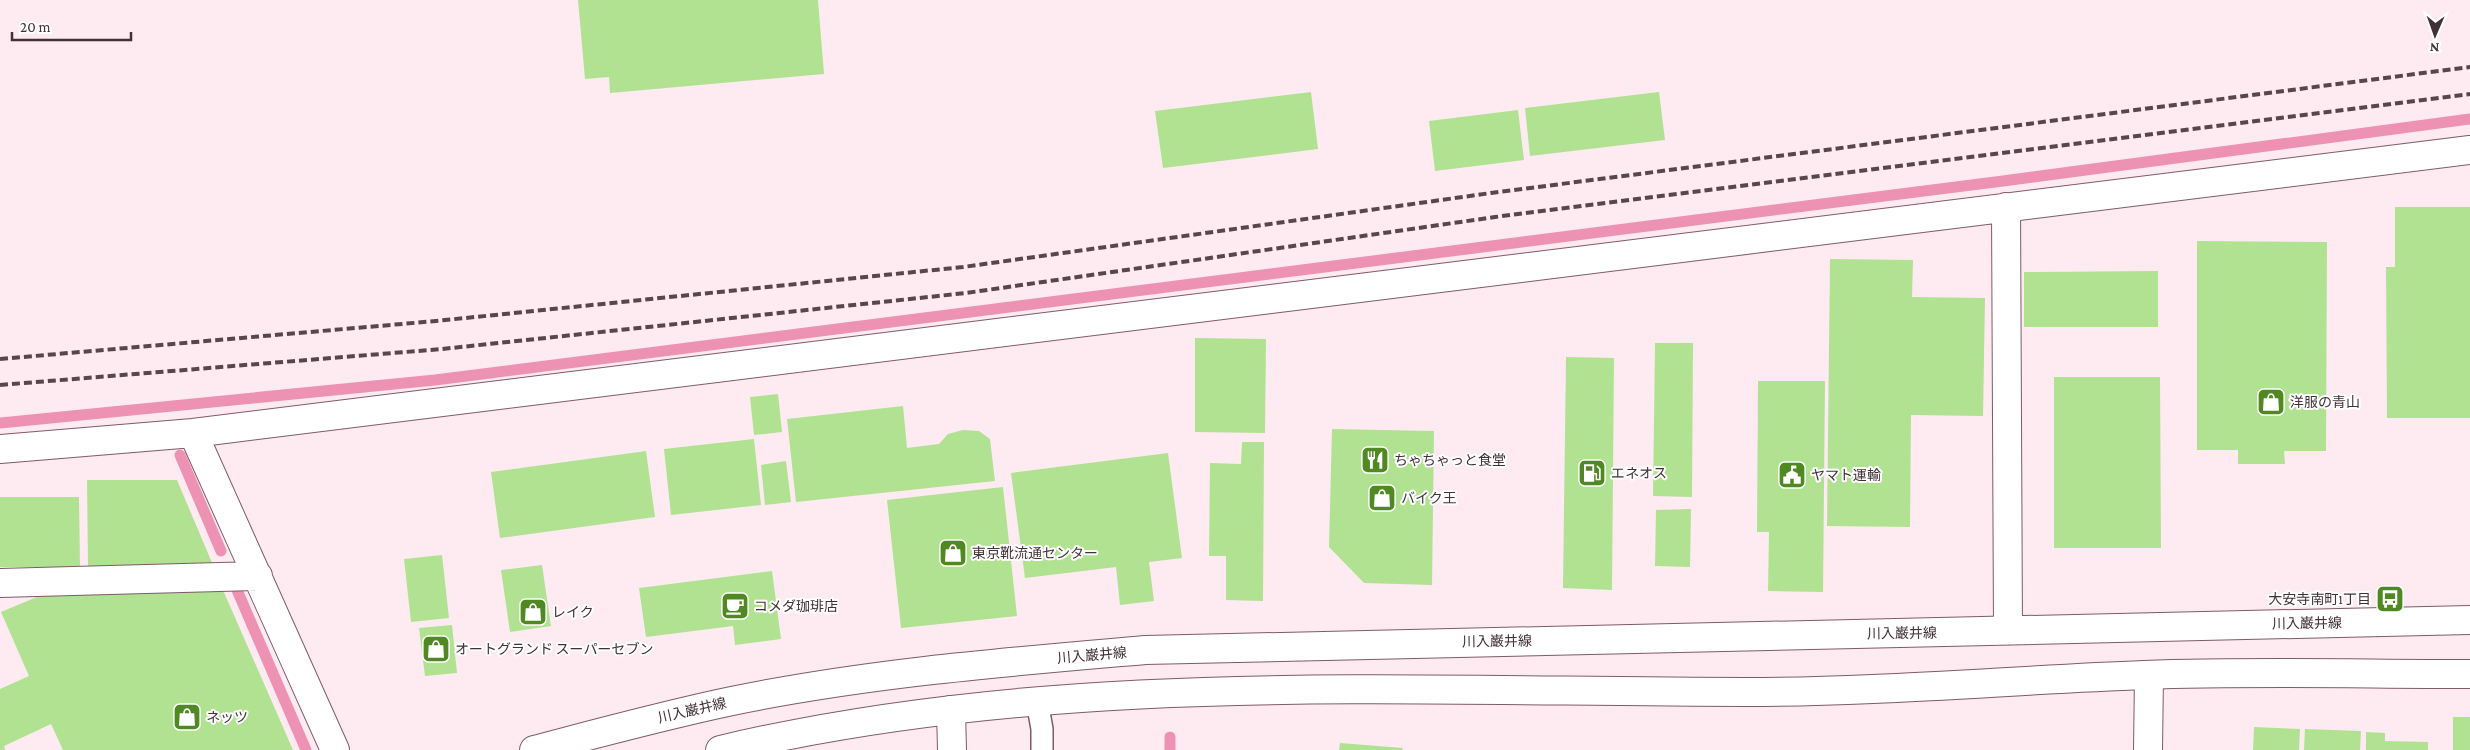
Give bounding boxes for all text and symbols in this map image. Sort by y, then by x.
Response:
scale bar [12,10,131,42]
north arrow [2410,10,2460,60]
text: 20 m [20,19,51,35]
text: N [2429,40,2440,56]
shop icon: 洋服の青山 [2256,387,2286,417]
place label: 洋服の青山 [2290,394,2360,410]
restaurant icon: ちゃちゃっと食堂 [1360,445,1390,475]
place label: ちゃちゃっと食堂 [1394,452,1506,468]
fuel station icon: エネオス [1577,458,1607,488]
public building icon: ヤマト運輸 [1777,460,1807,490]
place label: エネオス [1611,465,1667,481]
place label: ヤマト運輸 [1811,467,1881,483]
shop icon: バイク王 [1367,483,1397,513]
place label: バイク王 [1401,490,1457,506]
shop icon: 東京靴流通センター [938,538,968,568]
place label: 東京靴流通センター [972,545,1098,561]
bus stop icon: 大安寺南町1丁目 [2375,584,2405,614]
cafe icon: コメダ珈琲店 [720,591,750,621]
place label: 大安寺南町1丁目 [2268,591,2371,607]
shop icon: レイク [518,597,548,627]
place label: コメダ珈琲店 [754,598,838,614]
place label: レイク [552,604,594,620]
street label: 川入巌井線 [2272,614,2342,632]
street label: 川入巌井線 [1867,624,1937,642]
street label: 川入巌井線 [1462,632,1532,650]
shop icon: オートグランド スーパーセブン [421,634,451,664]
place label: オートグランド スーパーセブン [455,641,653,657]
street label: 川入巌井線 [1056,644,1128,666]
street label: 川入巌井線 [656,694,728,726]
shop icon: ネッツ [172,702,202,732]
place label: ネッツ [206,709,248,725]

